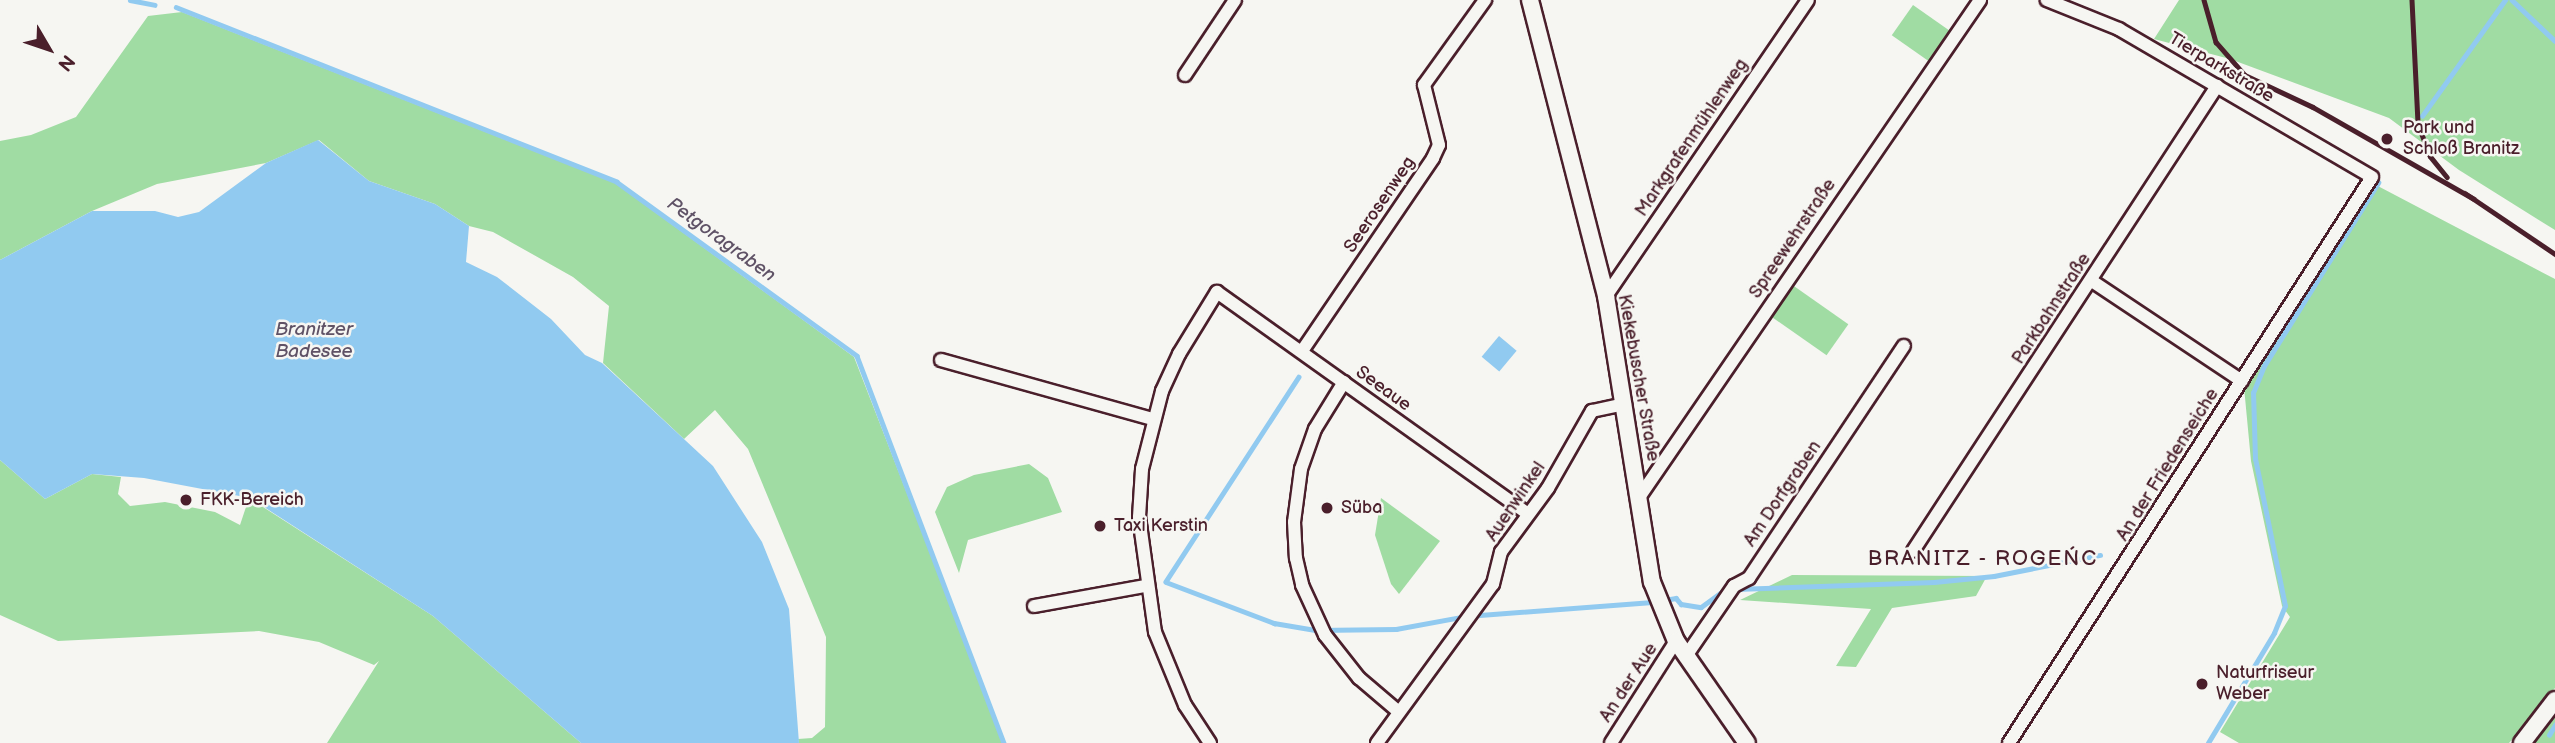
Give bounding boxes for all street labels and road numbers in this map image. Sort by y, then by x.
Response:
street label: Tierparkstraße [2164,28,2278,108]
street label: Markgrafenmühlenweg [1631,55,1753,221]
street label: Seerosenweg [1340,153,1420,257]
street label: Spreewehrstraße [1745,175,1841,303]
street label: Parkbahnstraße [2008,249,2096,369]
street label: Kiekebuscher Straße [1613,293,1663,463]
street label: Seeaue [1351,362,1415,416]
street label: An der Friedenseiche [2112,385,2224,545]
street label: Am Dorfgraben [1740,437,1826,551]
street label: Auenwinkel [1482,458,1550,546]
street label: An der Aue [1595,639,1663,727]

